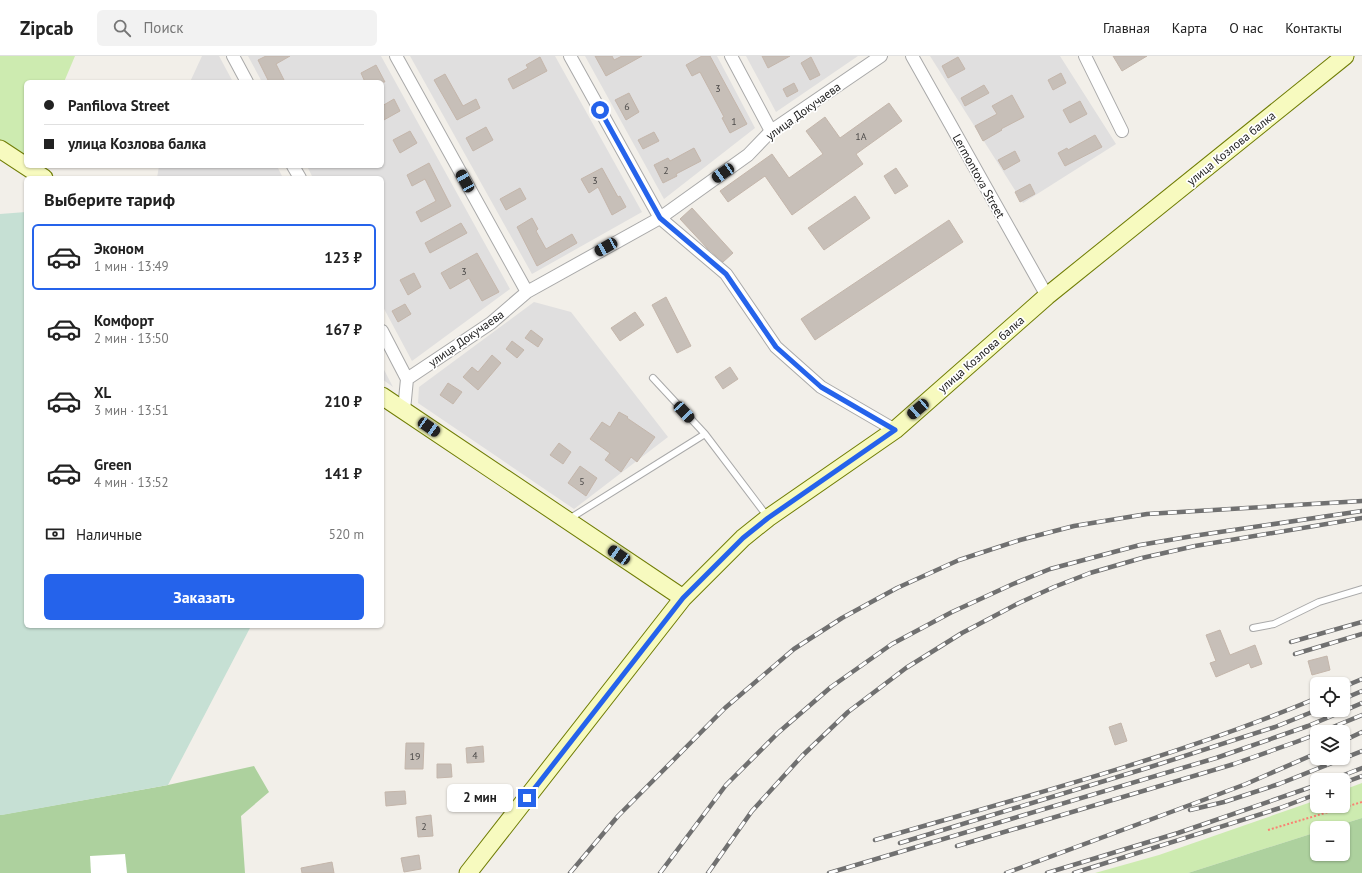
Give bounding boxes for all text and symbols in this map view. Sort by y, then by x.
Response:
search box [97,10,377,46]
text: Zipcab [20,16,73,40]
icon: search [111,17,133,39]
text: Поиск [143,18,184,37]
text: Главная [1103,19,1150,37]
text: Карта [1172,19,1207,37]
text: О нас [1229,19,1263,37]
text: Контакты [1285,19,1342,37]
street label: улица Докучаева [763,79,843,143]
house number: 3 [715,82,721,95]
text: Panfilova Street [68,96,170,115]
house number: 6 [624,100,630,113]
route start [591,101,609,119]
street label: улица Козлова балка [1184,108,1278,188]
house number: 1 [731,115,737,128]
house number: 1А [855,130,867,143]
street label: Lermontova Street [950,131,1008,221]
text: улица Козлова балка [68,134,206,153]
car [710,161,736,185]
house number: 2 [663,164,669,177]
car [454,168,476,194]
house number: 3 [592,174,598,187]
text: Выберите тариф [44,188,175,211]
car [593,236,619,258]
icon: car [46,239,82,275]
text: Эконом [94,239,144,258]
text: 123 ₽ [324,248,362,267]
text: 1 мин · 13:49 [94,258,169,275]
house number: 3 [461,265,467,278]
street label: улица Докучаева [425,306,507,370]
icon: car [46,311,82,347]
text: Комфорт [94,311,154,330]
street label: улица Козлова балка [935,312,1027,396]
text: 167 ₽ [325,320,362,339]
text: 2 мин · 13:50 [94,330,169,347]
icon: car [46,383,82,419]
text: XL [94,383,111,402]
text: 210 ₽ [324,392,362,411]
car [905,397,931,421]
car [671,399,697,425]
text: 3 мин · 13:51 [94,402,169,419]
car [416,415,442,439]
icon: car [46,455,82,491]
text: Green [94,455,132,474]
text: 141 ₽ [324,464,362,483]
text: 4 мин · 13:52 [94,474,169,491]
house number: 5 [579,475,585,488]
icon: cash [44,523,66,545]
text: Наличные [76,525,142,544]
text: 520 m [329,526,364,543]
car [606,543,632,567]
button: Заказать [44,574,364,620]
map controls [1310,677,1350,861]
button: locate [1310,677,1350,717]
button: layers [1310,725,1350,765]
house number: 4 [472,749,478,762]
house number: 19 [410,750,420,763]
button: + [1310,773,1350,813]
callout: 2 мин [447,784,513,812]
text: 2 мин [463,789,497,806]
route end [518,789,536,807]
house number: 2 [421,820,427,833]
button: − [1310,821,1350,861]

